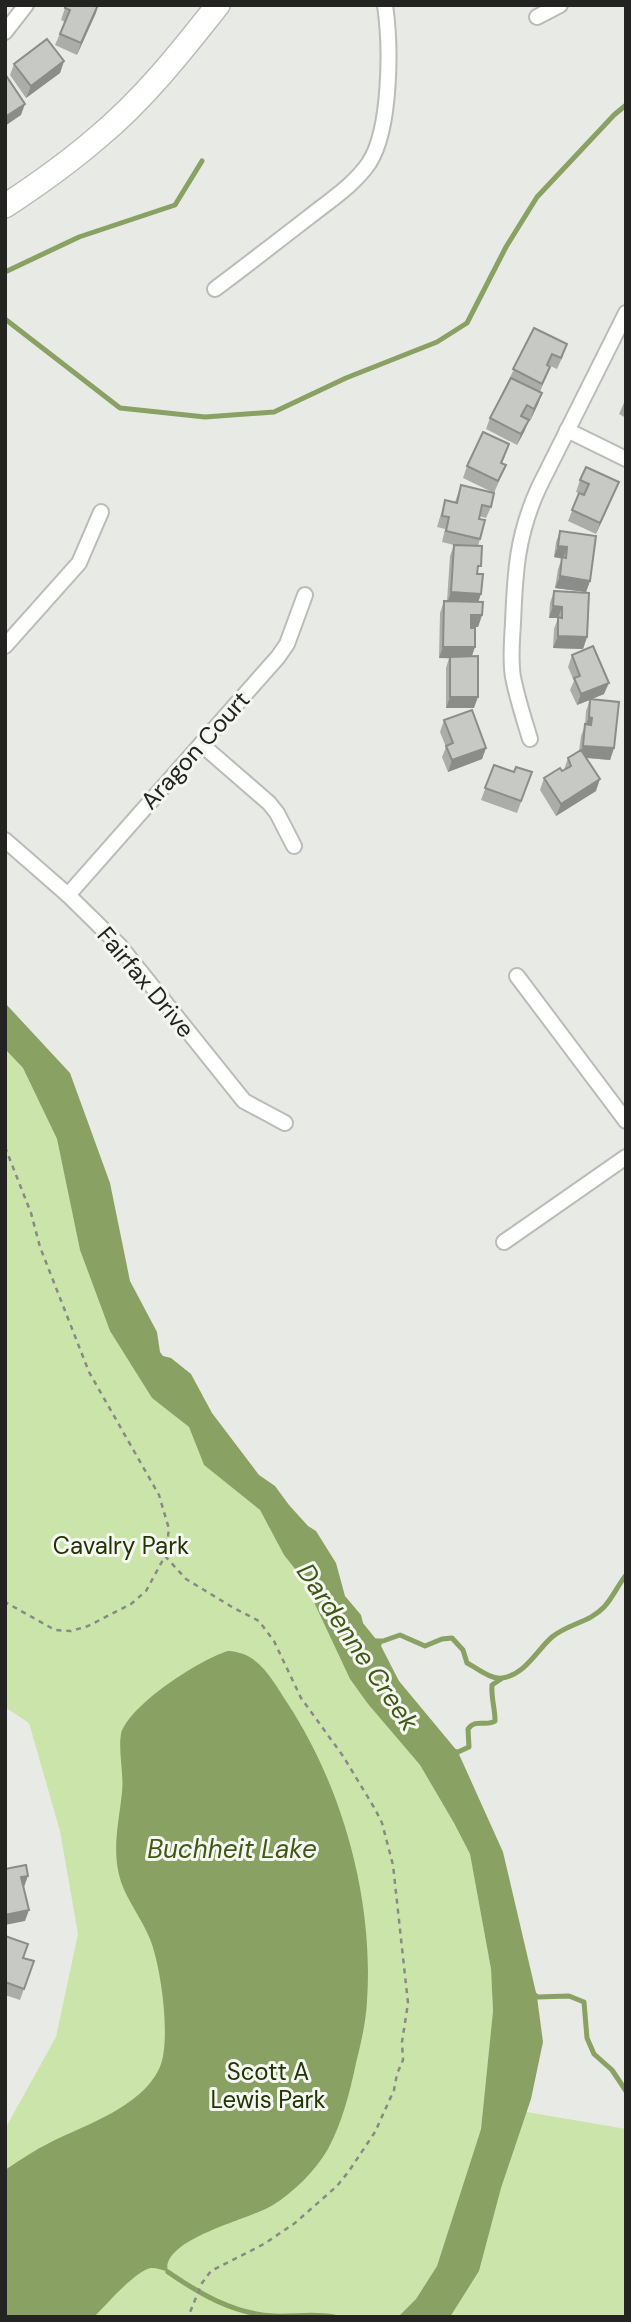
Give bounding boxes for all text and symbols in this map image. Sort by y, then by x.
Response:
street label: Aragon Court [134,684,256,816]
street label: Fairfax Drive [91,920,201,1044]
park label: Cavalry Park [53,1530,189,1561]
water label: Dardenne Creek [289,1556,427,1738]
water label: Buchheit Lake [147,1832,317,1866]
park label: Scott A Lewis Park [210,2056,326,2115]

